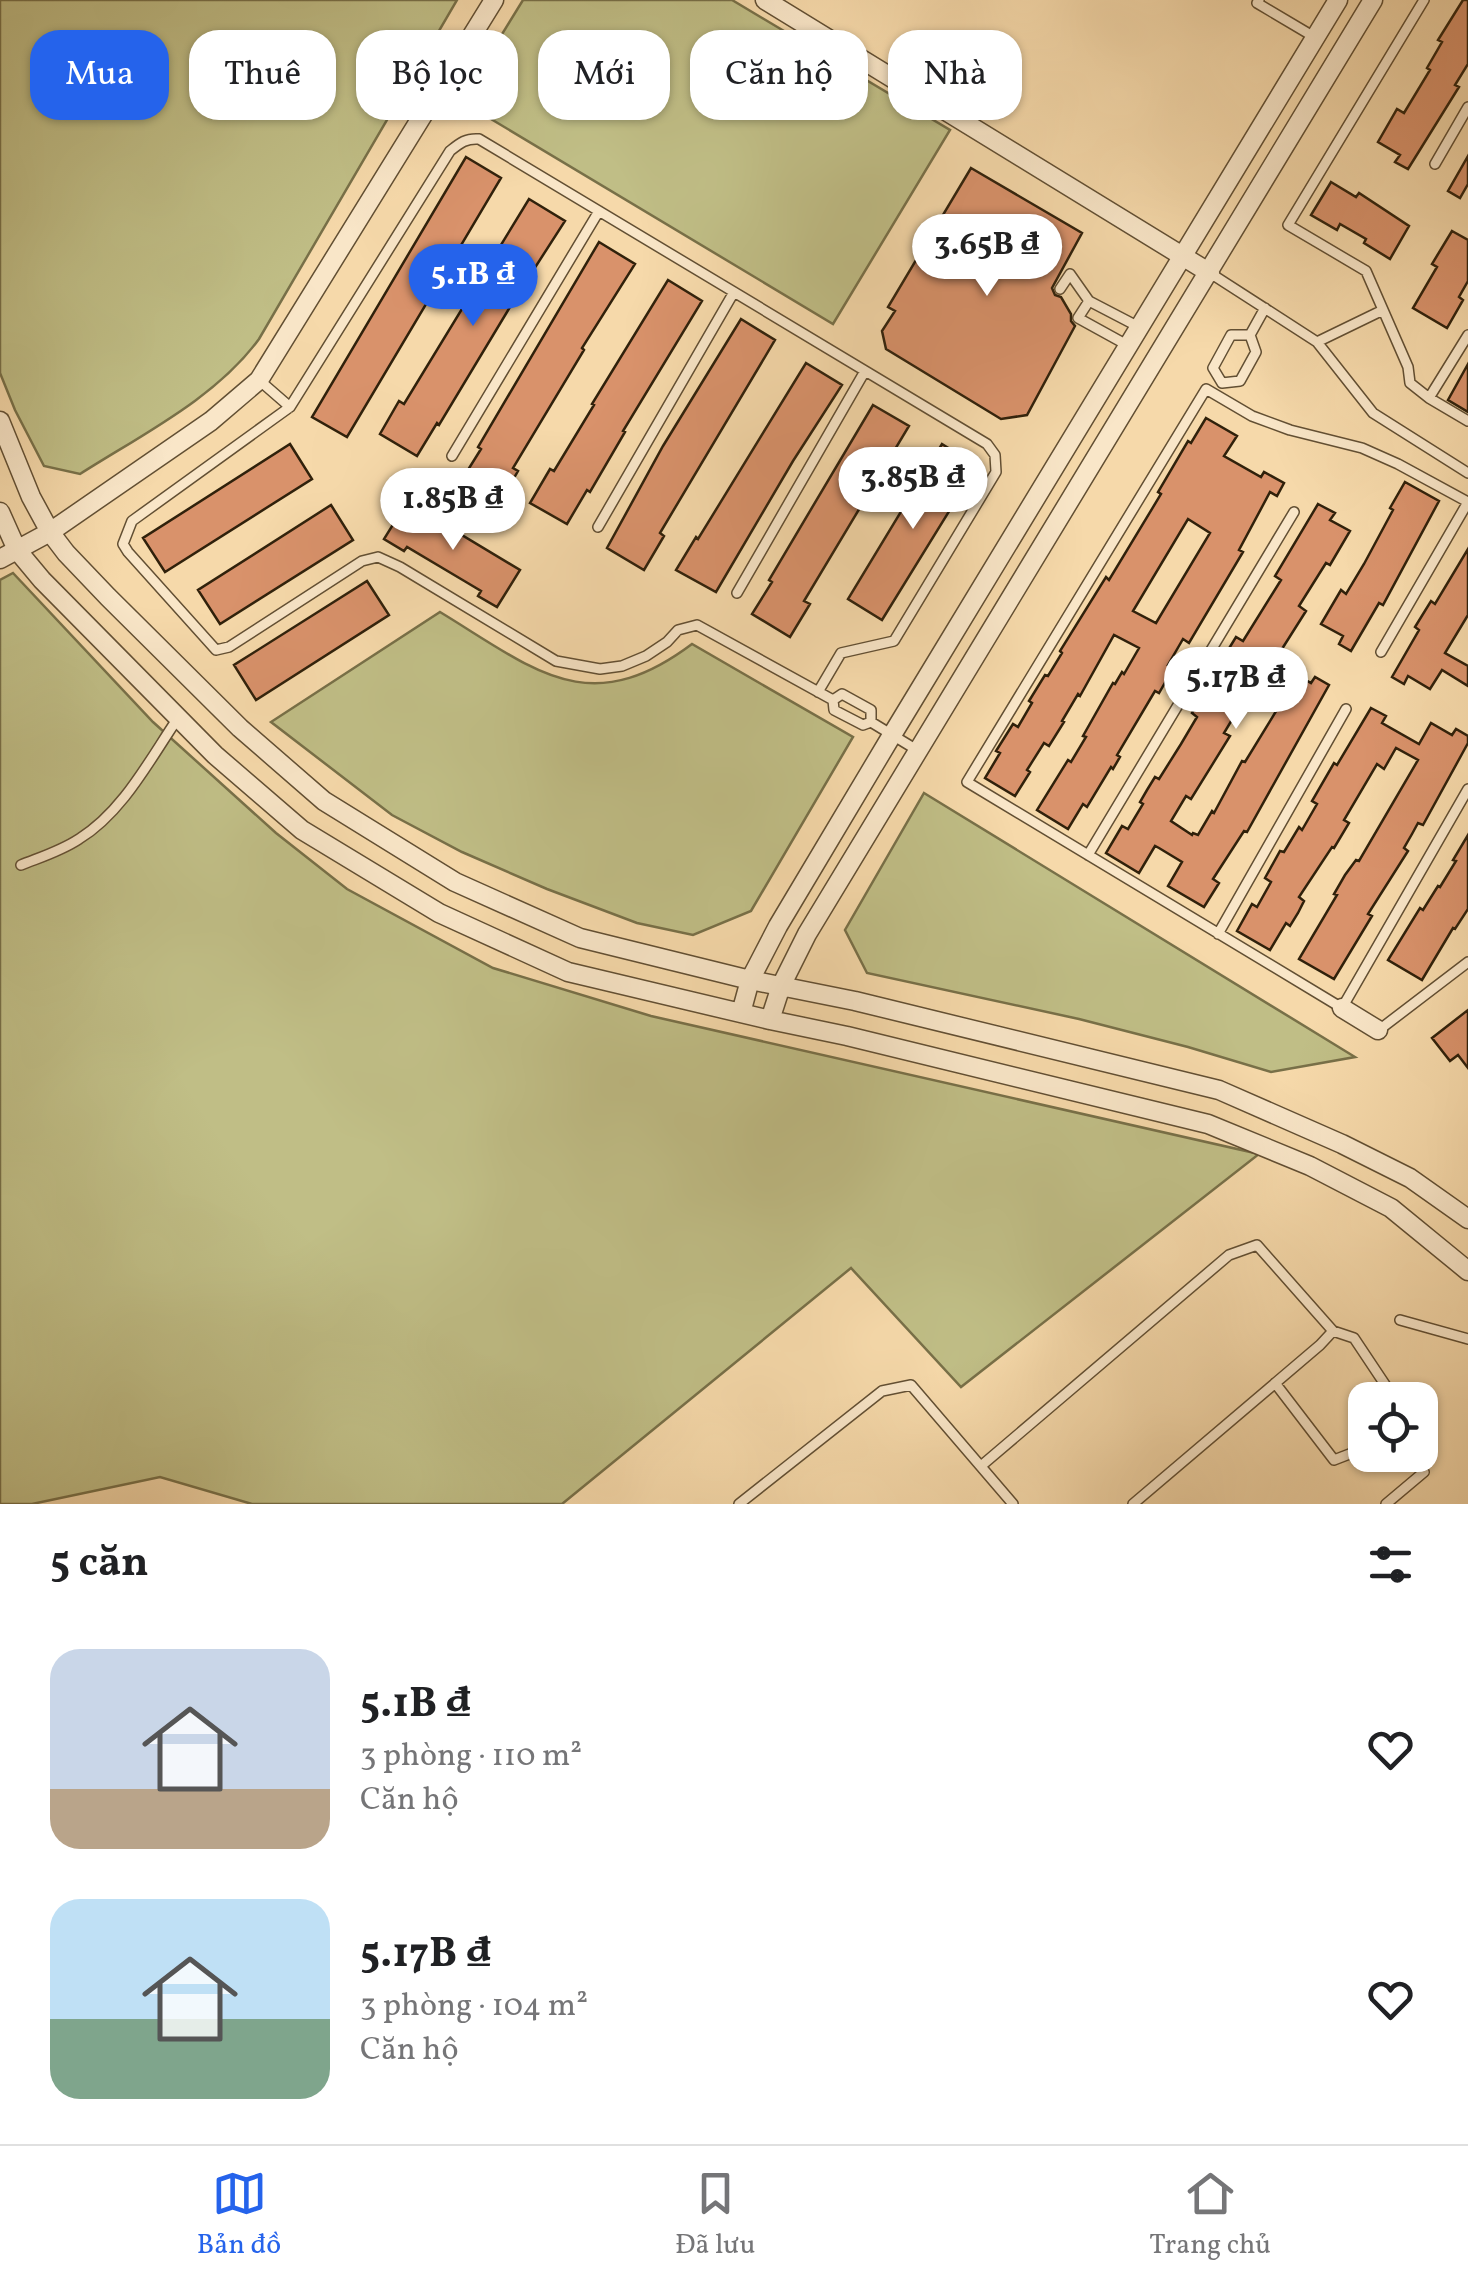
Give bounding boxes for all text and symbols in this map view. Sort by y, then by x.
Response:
chip: Mua [30,30,169,120]
chip: Thuê [189,30,336,120]
chip: Bộ lọc [356,30,518,120]
chip: Mới [538,30,670,120]
chip: Căn hộ [690,30,868,120]
chip: Nhà [888,30,1022,120]
pin: 3.65B ₫ [895,214,1079,299]
text: 3.65B ₫ [934,224,1040,268]
pin: 5.1B ₫ [392,244,554,329]
text: 5.1B ₫ [431,254,515,298]
pin: 3.85B ₫ [821,447,1005,532]
text: 3.85B ₫ [861,457,965,501]
pin: 1.85B ₫ [361,468,545,553]
text: 1.85B ₫ [402,478,504,522]
pin: 5.17B ₫ [1144,647,1328,732]
text: 5.17B ₫ [1186,657,1286,701]
map controls [1348,1382,1438,1472]
button: locate [1348,1382,1438,1472]
text: 5 căn [50,1535,149,1594]
icon: filters [1363,1537,1418,1592]
text: 5.1B ₫ [360,1676,471,1735]
icon: home [130,1689,250,1809]
icon: heart [1363,1722,1418,1777]
text: 3 phòng · 110 m² [360,1735,582,1779]
text: Căn hộ [360,1779,458,1823]
text: 5.17B ₫ [360,1926,491,1985]
icon: home [130,1939,250,2059]
icon: heart [1363,1972,1418,2027]
text: 3 phòng · 104 m² [360,1985,588,2029]
text: Căn hộ [360,2029,458,2073]
tab: Bản đồ [197,2166,281,2265]
tab: Đã lưu [675,2166,756,2265]
tab: Trang chủ [1149,2166,1271,2265]

